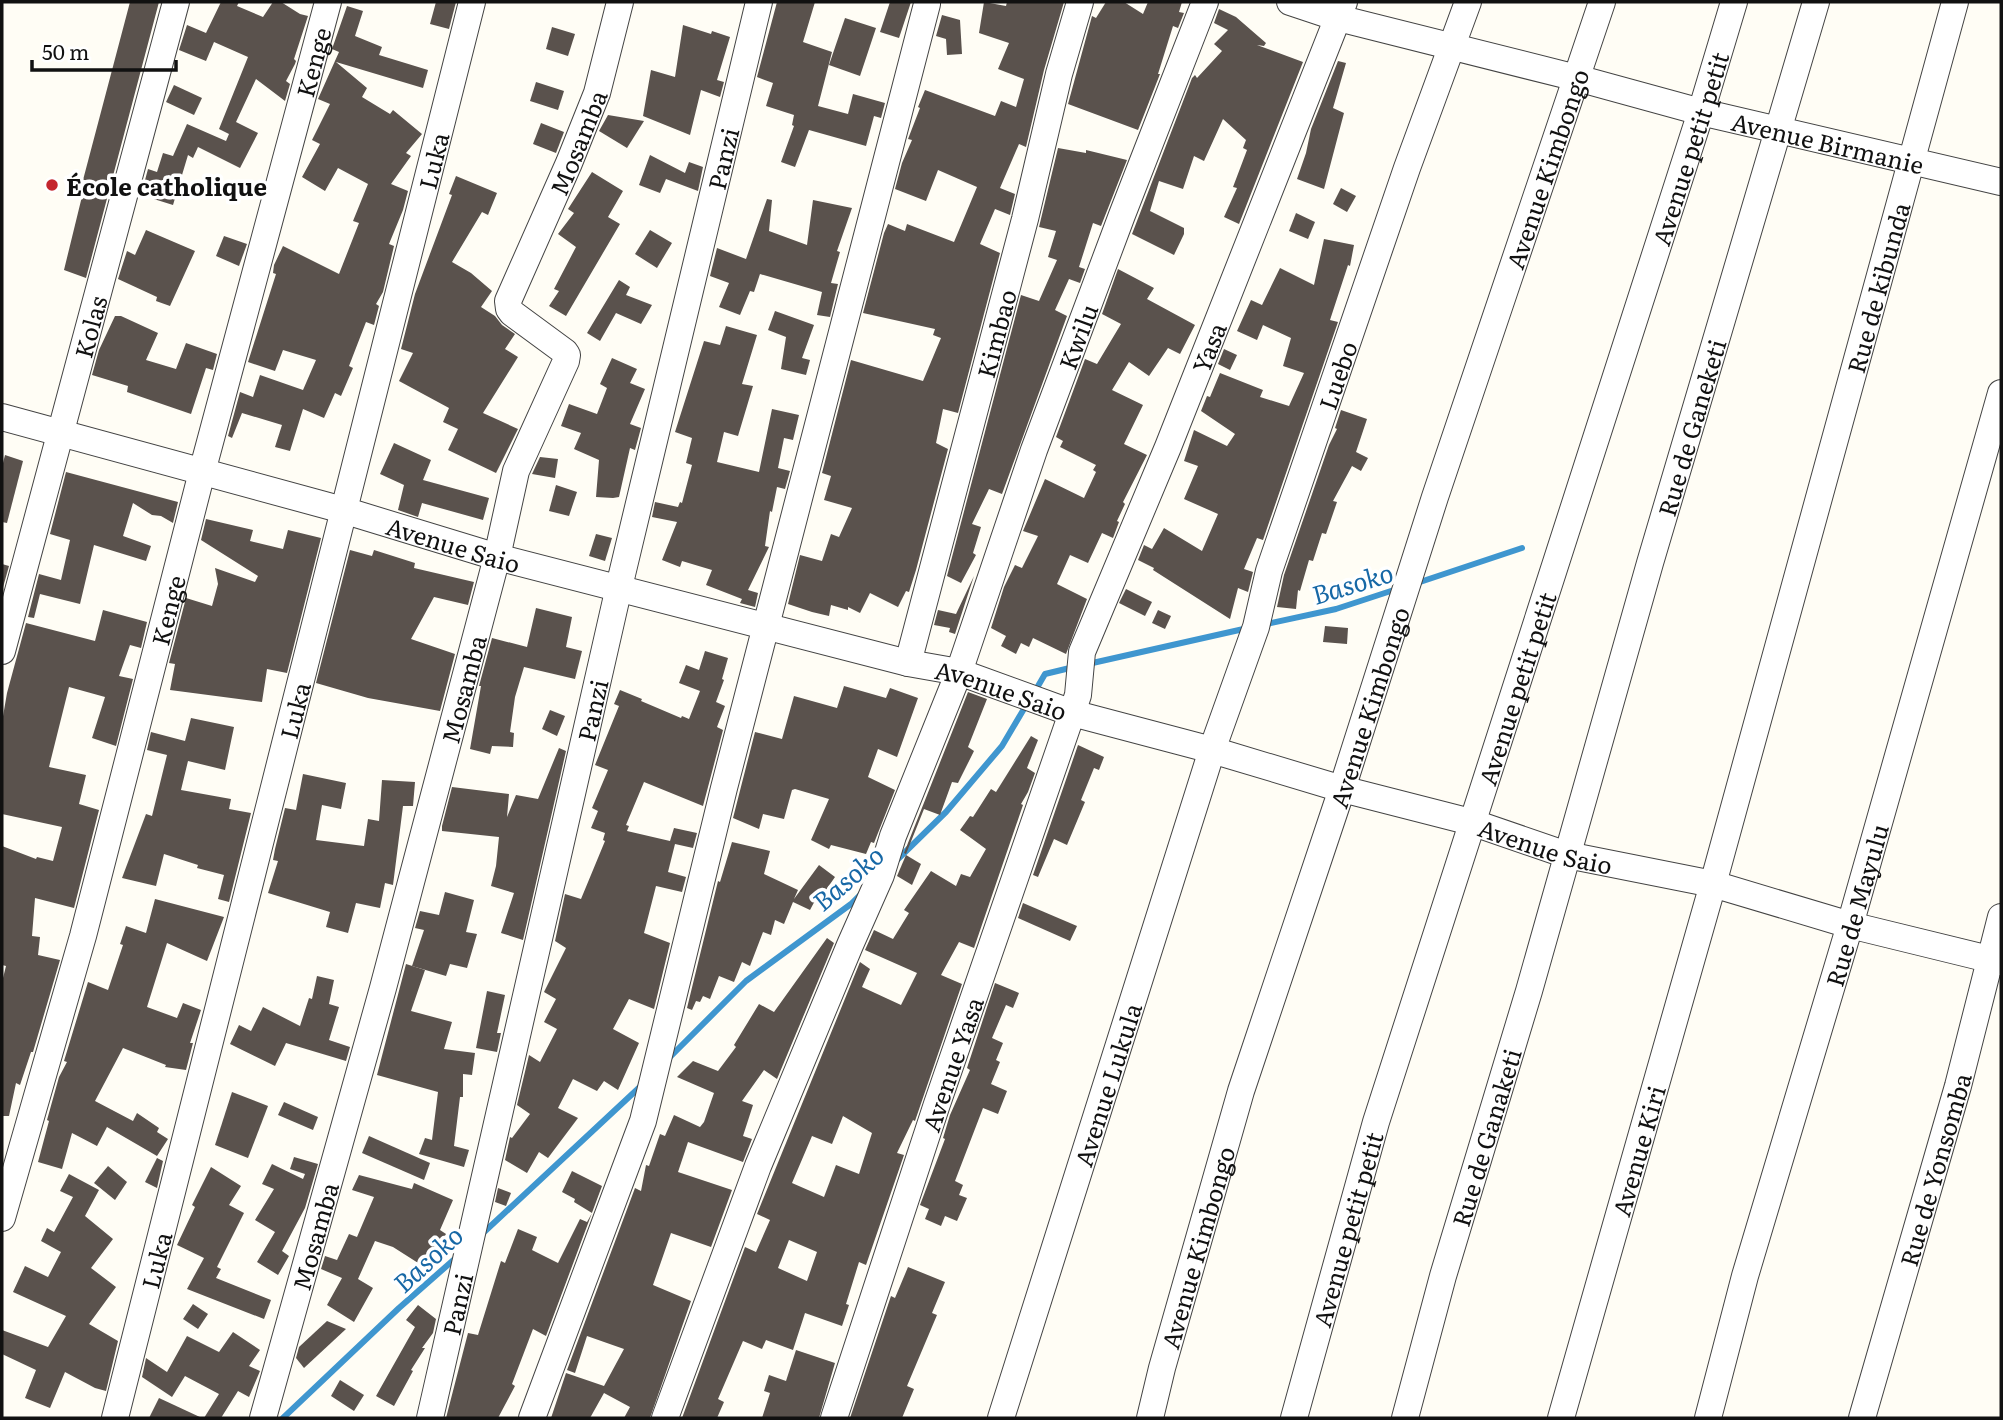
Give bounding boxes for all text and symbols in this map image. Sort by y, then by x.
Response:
street label: Kenge [286,23,338,101]
scale bar [32,28,175,72]
text: 50 m [42,35,89,66]
street label: Avenue petit petit [1642,47,1736,249]
street label: Avenue Kimbongo [1496,64,1596,273]
street label: Mosamba [540,84,614,200]
street label: Avenue Birmanie [1728,102,1928,181]
street label: Panzi [697,124,746,193]
street label: Luka [408,128,456,193]
place label: École catholique [66,168,267,203]
marker: École catholique [44,177,60,193]
street label: Rue de kibunda [1837,198,1917,377]
street label: Kimbao [966,285,1023,381]
street label: Kolas [64,291,114,361]
street label: Kwilu [1048,298,1105,374]
street label: Yasa [1182,317,1233,377]
street label: Rue de Ganeketi [1647,334,1733,520]
street label: Luebo [1308,336,1364,414]
street label: Avenue Saio [382,507,524,580]
water label: Basoko [1306,551,1398,613]
street label: Kenge [141,571,192,649]
street label: Avenue petit petit [1468,587,1563,789]
street label: Avenue Kimbongo [1320,602,1417,812]
street label: Mosamba [431,631,493,747]
street label: Avenue Saio [932,651,1073,727]
street label: Panzi [567,676,615,745]
street label: Luka [269,678,317,742]
street label: Avenue Saio [1474,808,1616,881]
street label: Rue de Mayulu [1815,819,1895,990]
water label: Basoko [803,835,891,919]
street label: Avenue Yasa [912,992,990,1136]
street label: Avenue Lukula [1064,998,1149,1170]
street label: Rue de Ganaketi [1442,1044,1528,1230]
street label: Rue de Yonsomba [1889,1069,1978,1270]
street label: Avenue Kiri [1602,1081,1672,1220]
street label: Avenue petit petit [1303,1127,1390,1331]
street label: Avenue Kimbongo [1151,1142,1242,1353]
street label: Mosamba [282,1178,346,1294]
water label: Basoko [383,1215,471,1301]
street label: Luka [131,1228,179,1292]
street label: Panzi [432,1269,480,1338]

